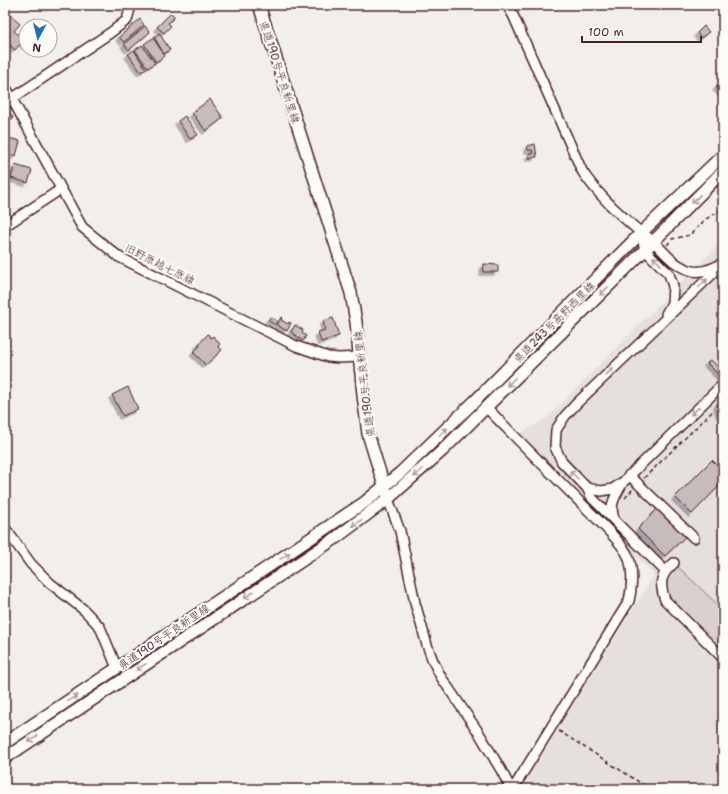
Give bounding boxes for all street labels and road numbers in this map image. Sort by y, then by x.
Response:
street label: 県道190号平良新里線 [256,19,304,125]
street label: 旧野原越七原線 [122,240,198,288]
street label: 県道243号高野西里線 [510,278,598,366]
street label: 県道190号平良新里線 [350,330,378,438]
street label: 県道190号平良新里線 [115,601,213,673]

